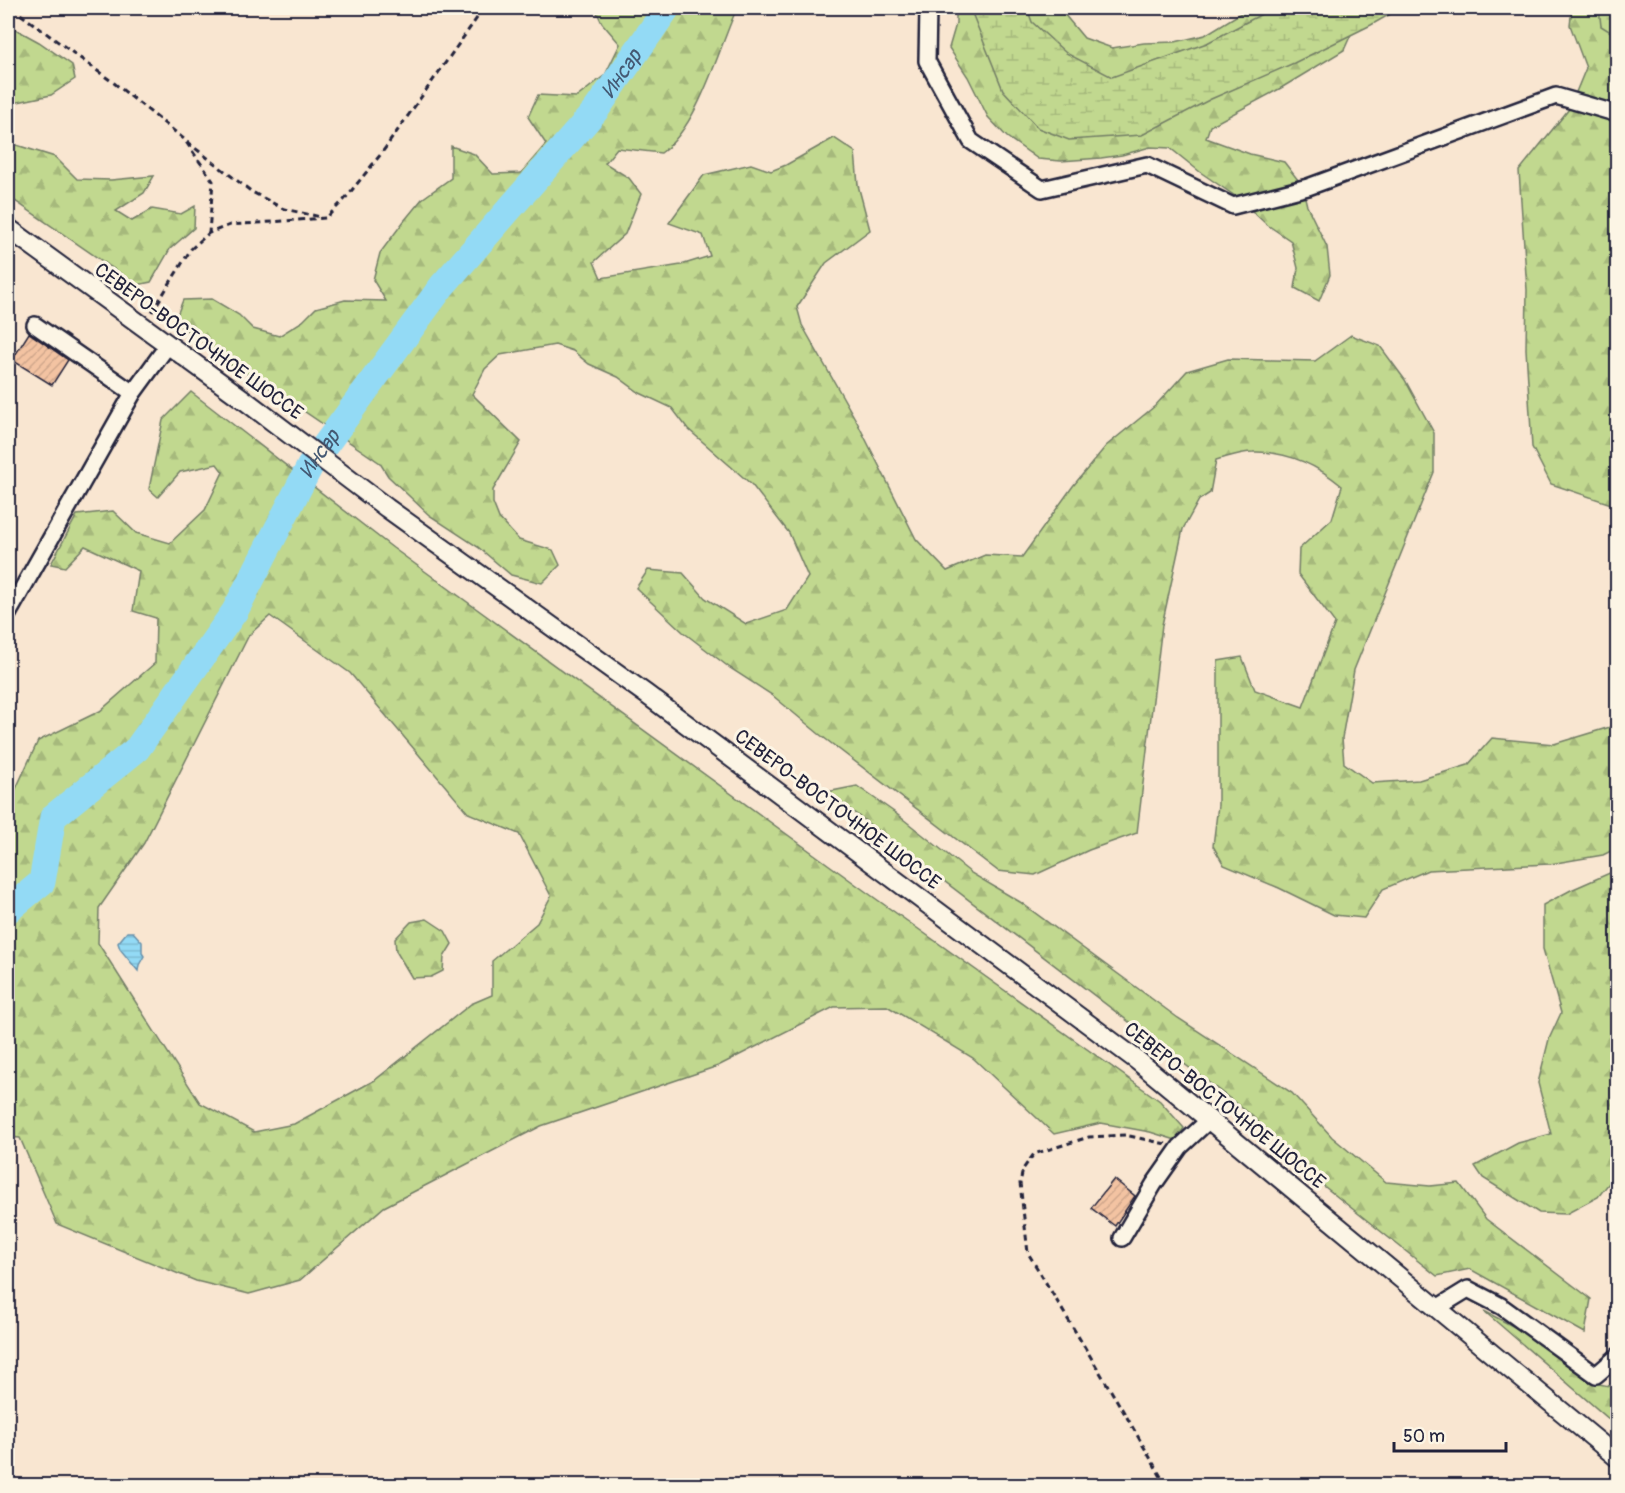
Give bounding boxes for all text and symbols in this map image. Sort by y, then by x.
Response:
water label: Инсар [595,43,649,104]
street label: СЕВЕРО-ВОСТОЧНОЕ ШОССЕ [89,257,308,426]
water label: Инсар [293,423,347,482]
street label: СЕВЕРО-ВОСТОЧНОЕ ШОССЕ [730,724,946,895]
street label: СЕВЕРО-ВОСТОЧНОЕ ШОССЕ [1119,1016,1330,1194]
scale bar [1394,1415,1506,1453]
text: 50 m [1403,1425,1445,1448]

